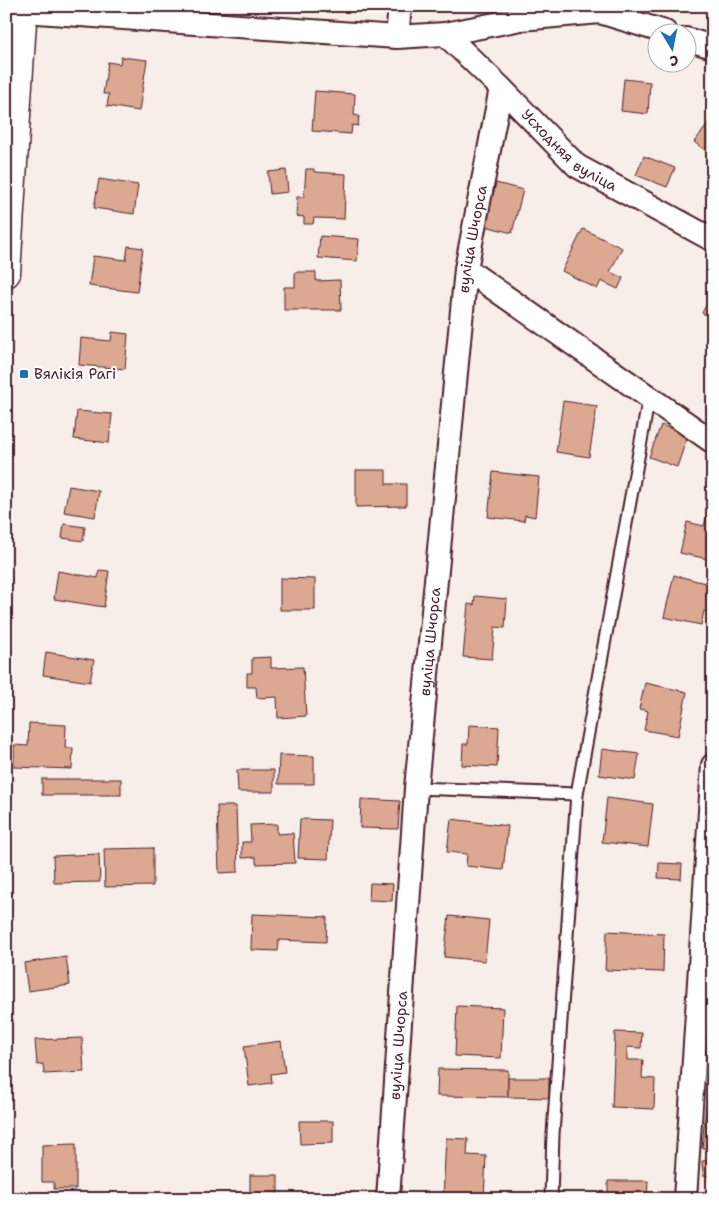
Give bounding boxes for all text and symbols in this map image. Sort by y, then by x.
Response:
north arrow [646,22,696,72]
text: С [668,51,680,70]
street label: Усходняя вуліца [517,105,621,196]
street label: вуліца Шчорса [454,183,492,294]
place label: Вялікія Рагі [34,364,116,384]
marker: Вялікія Рагі [18,368,30,380]
street label: вуліца Шчорса [415,586,445,697]
street label: вуліца Шчорса [385,989,412,1101]

